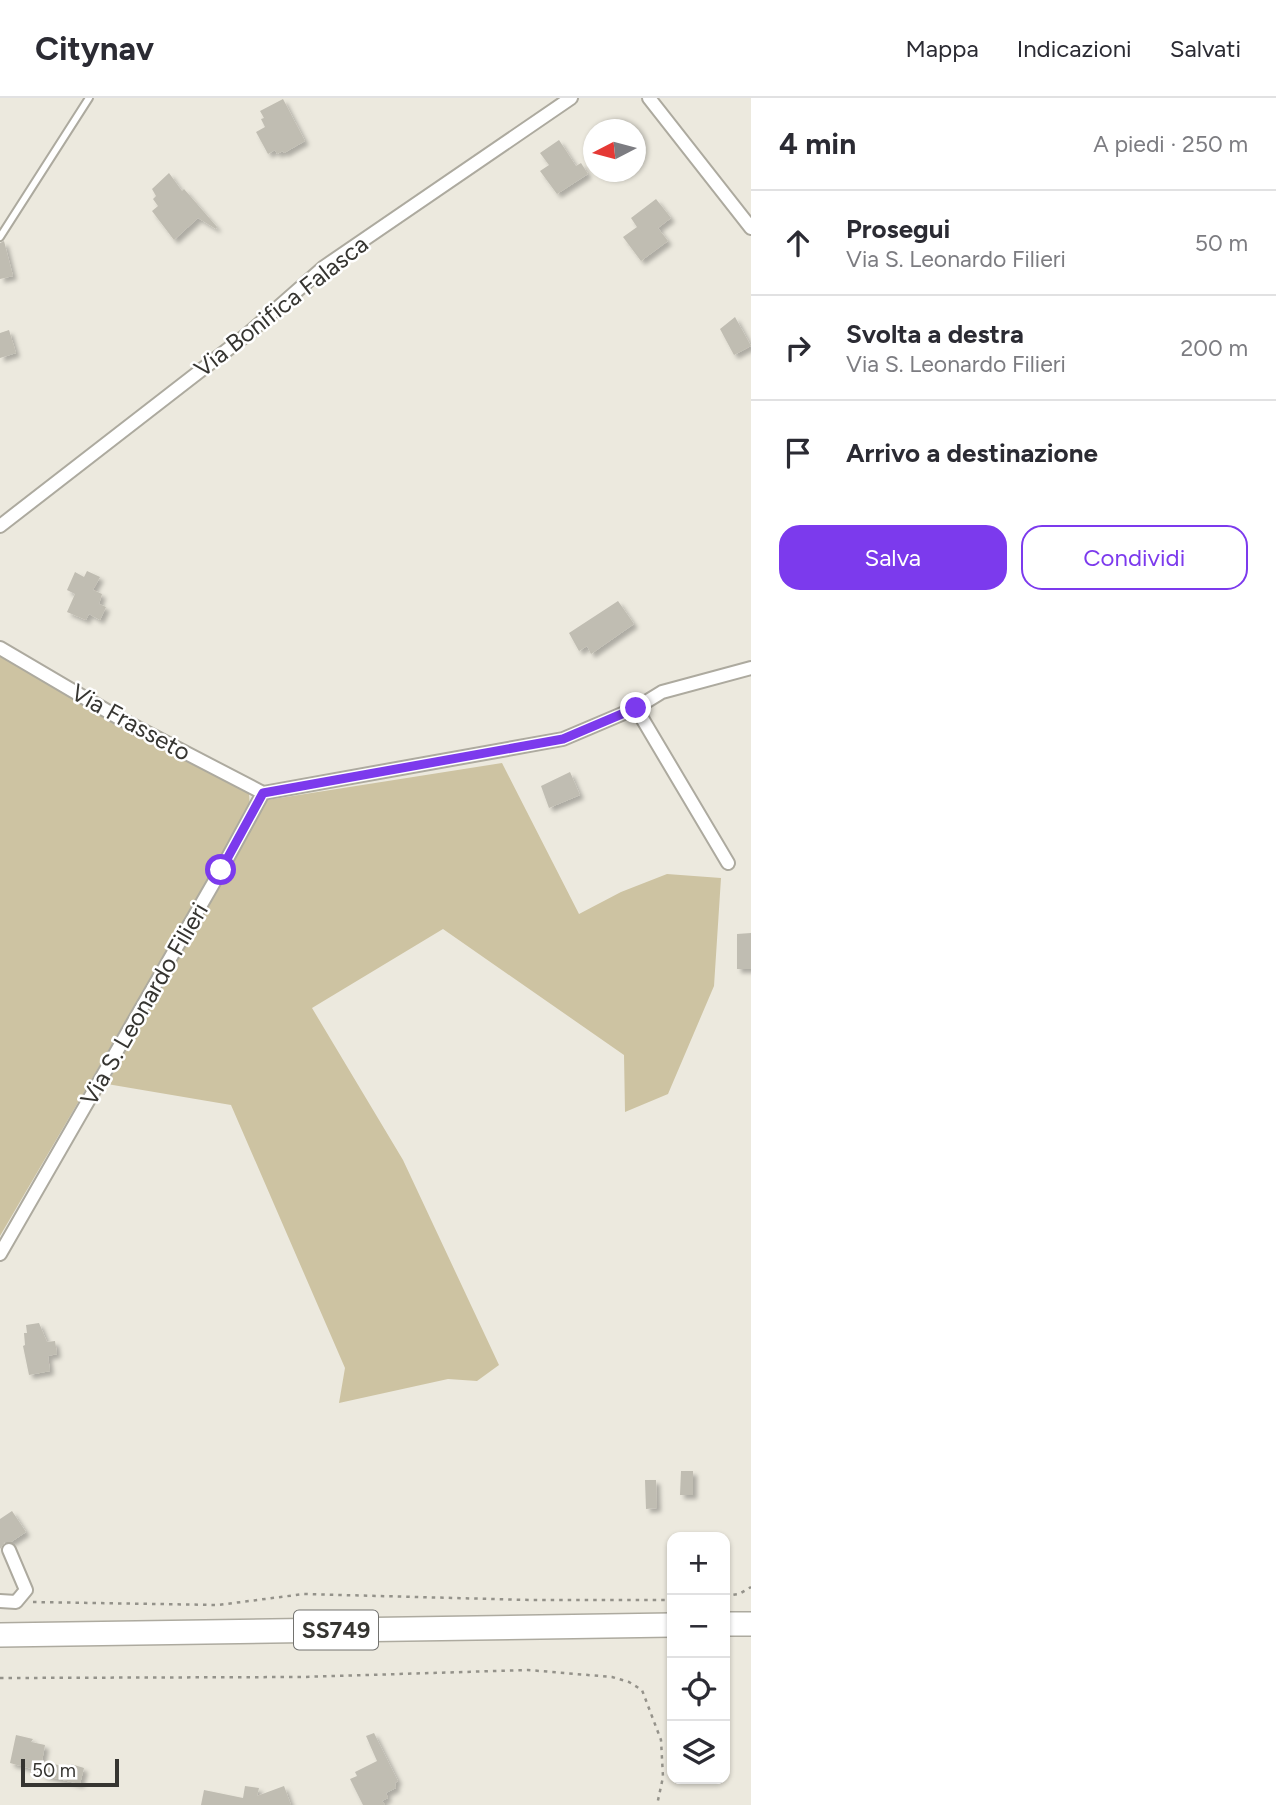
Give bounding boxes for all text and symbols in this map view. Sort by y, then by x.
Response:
text: Citynav [35,29,154,68]
text: Mappa [906,34,979,63]
text: Indicazioni [1017,34,1132,63]
text: Salvati [1170,34,1241,63]
north arrow [583,119,646,182]
text: 4 min [779,125,856,162]
text: A piedi · 250 m [1093,130,1248,158]
text: Prosegui [846,213,950,245]
icon: ahead [779,224,817,262]
street label: Via Bonifica Falasca [188,229,374,383]
text: 50 m [1195,229,1248,257]
text: Via S. Leonardo Filieri [846,245,1066,273]
text: Svolta a destra [846,318,1024,350]
icon: right [779,329,817,367]
text: 200 m [1180,334,1248,362]
text: Via S. Leonardo Filieri [846,350,1066,378]
icon: arrive [779,434,817,472]
text: Arrivo a destinazione [846,437,1098,469]
button: Salva [779,525,1007,590]
button: Condividi [1021,525,1248,590]
street label: Via Frasseto [66,677,196,767]
route end [620,692,651,723]
route start [205,854,236,885]
street label: Via S. Leonardo Filieri [74,897,214,1111]
map controls [667,1532,730,1784]
button: + [667,1532,730,1595]
button: − [667,1595,730,1658]
road number: SS749 [294,1610,378,1650]
button: locate [667,1658,730,1721]
button: layers [667,1721,730,1784]
scale bar [21,1756,119,1788]
text: 50 m [32,1759,76,1782]

